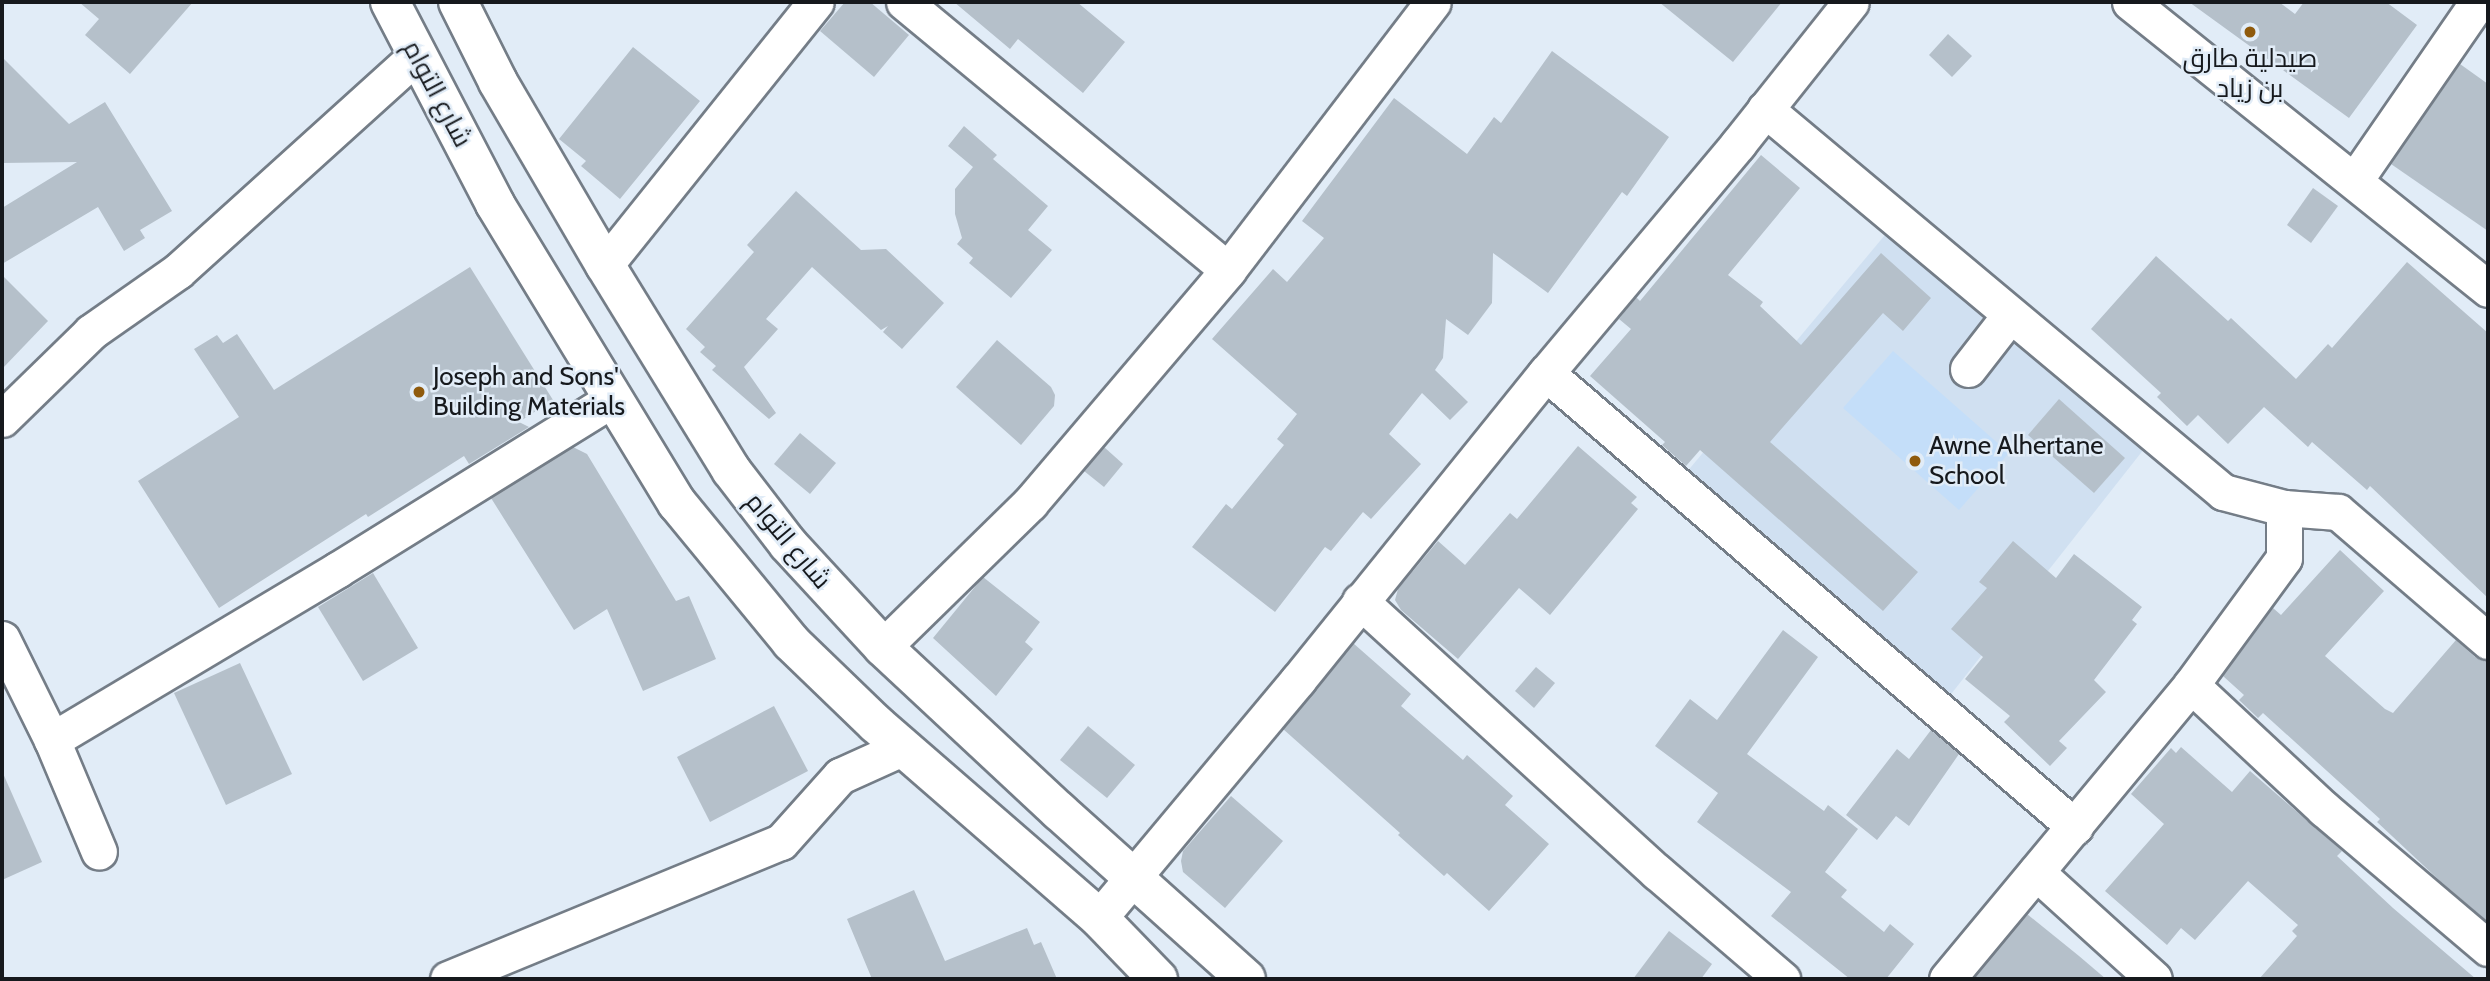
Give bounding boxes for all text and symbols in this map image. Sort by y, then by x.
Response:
marker: صيدلية طارق بن زياد [2242,24,2258,40]
street label: شارع التوام [396,35,478,153]
place label: صيدلية طارق بن زياد [2183,43,2317,104]
place label: Joseph and Sons' Building Materials [433,361,625,422]
marker: Joseph and Sons' Building Materials [411,384,427,400]
place label: Awne Alhertane School [1929,430,2104,492]
marker: Awne Alhertane School [1907,453,1923,469]
street label: شارع التوام [739,486,837,596]

